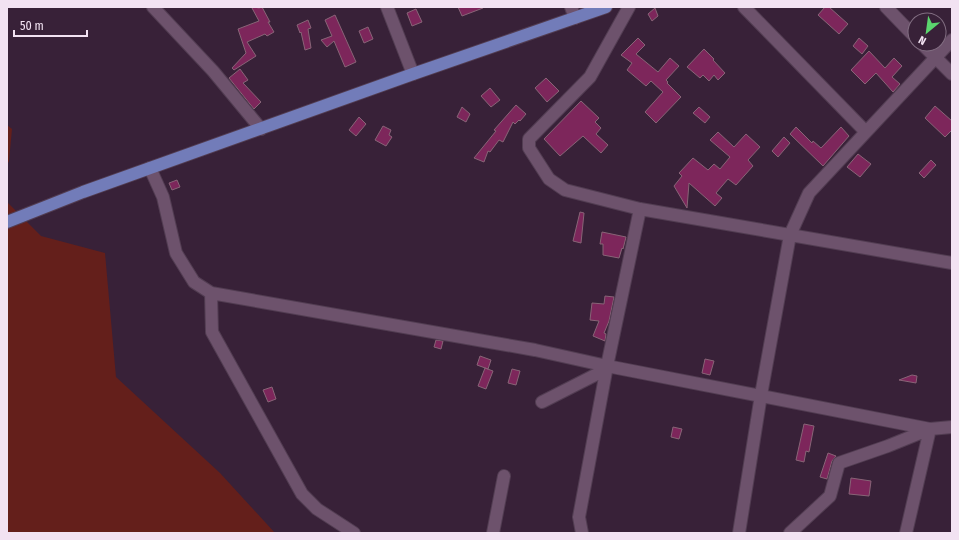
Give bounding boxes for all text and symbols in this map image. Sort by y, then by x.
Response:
scale bar [14,12,87,38]
north arrow [907,12,947,52]
text: 50 m [20,19,44,33]
text: N [916,33,928,48]

